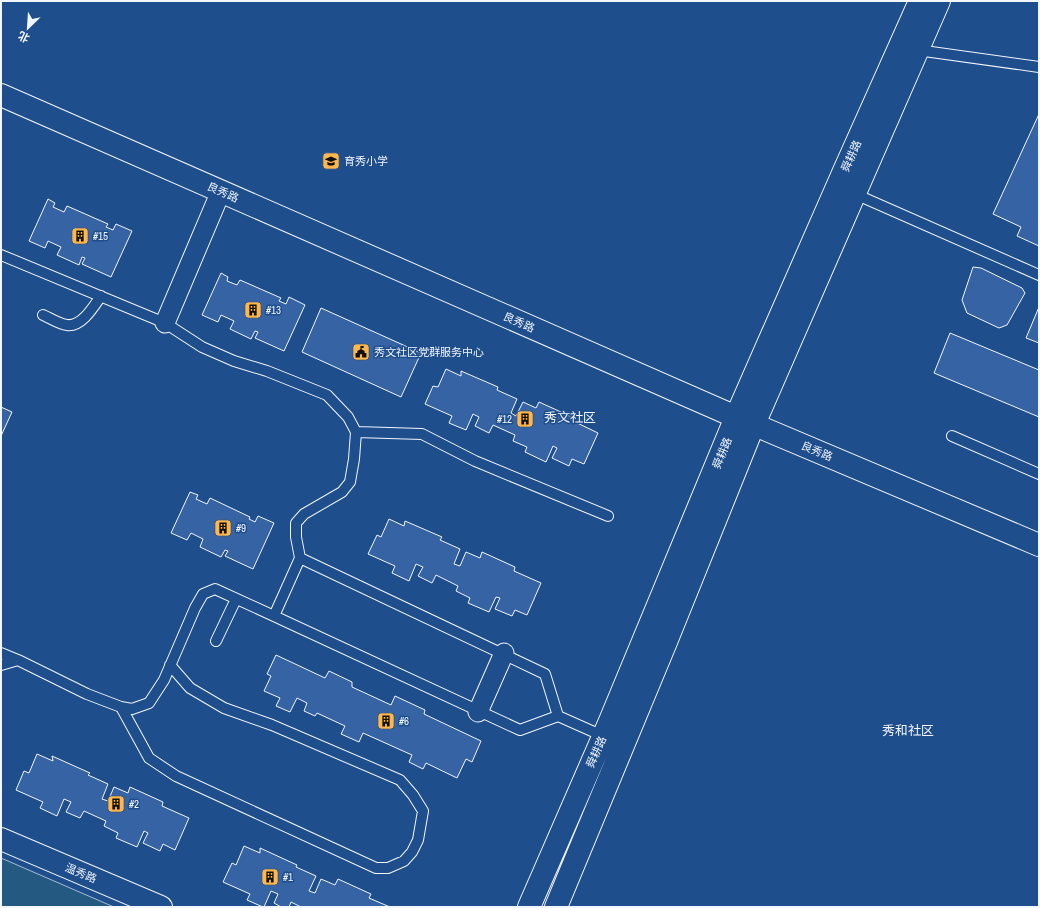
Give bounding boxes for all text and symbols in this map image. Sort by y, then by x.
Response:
north arrow [8,8,48,48]
text: 北 [16,28,32,46]
street label: 舜耕路 [838,138,864,174]
school or university icon: 育秀小学 [321,151,341,171]
place label: 育秀小学 [344,154,388,168]
street label: 良秀路 [205,179,241,205]
building icon: #15 [70,226,90,246]
place label: #15 [93,229,108,243]
building icon: #13 [243,300,263,320]
place label: #13 [266,303,281,317]
street label: 良秀路 [501,309,537,335]
public building icon: 秀文社区党群服务中心 [351,342,371,362]
place label: 秀文社区党群服务中心 [374,345,484,359]
building icon: #12 [515,409,535,429]
district label: 秀文社区 [544,409,596,426]
place label: #12 [497,412,512,426]
street label: 舜耕路 [709,435,735,471]
street label: 良秀路 [799,438,835,464]
building icon: #9 [213,518,233,538]
place label: #9 [236,521,246,535]
building icon: #6 [376,711,396,731]
place label: #6 [399,714,409,728]
district label: 秀和社区 [882,722,934,739]
street label: 舜耕路 [583,734,609,770]
building icon: #2 [106,794,126,814]
place label: #2 [129,797,139,811]
street label: 温秀路 [63,860,99,886]
building icon: #1 [260,867,280,887]
place label: #1 [283,870,293,884]

